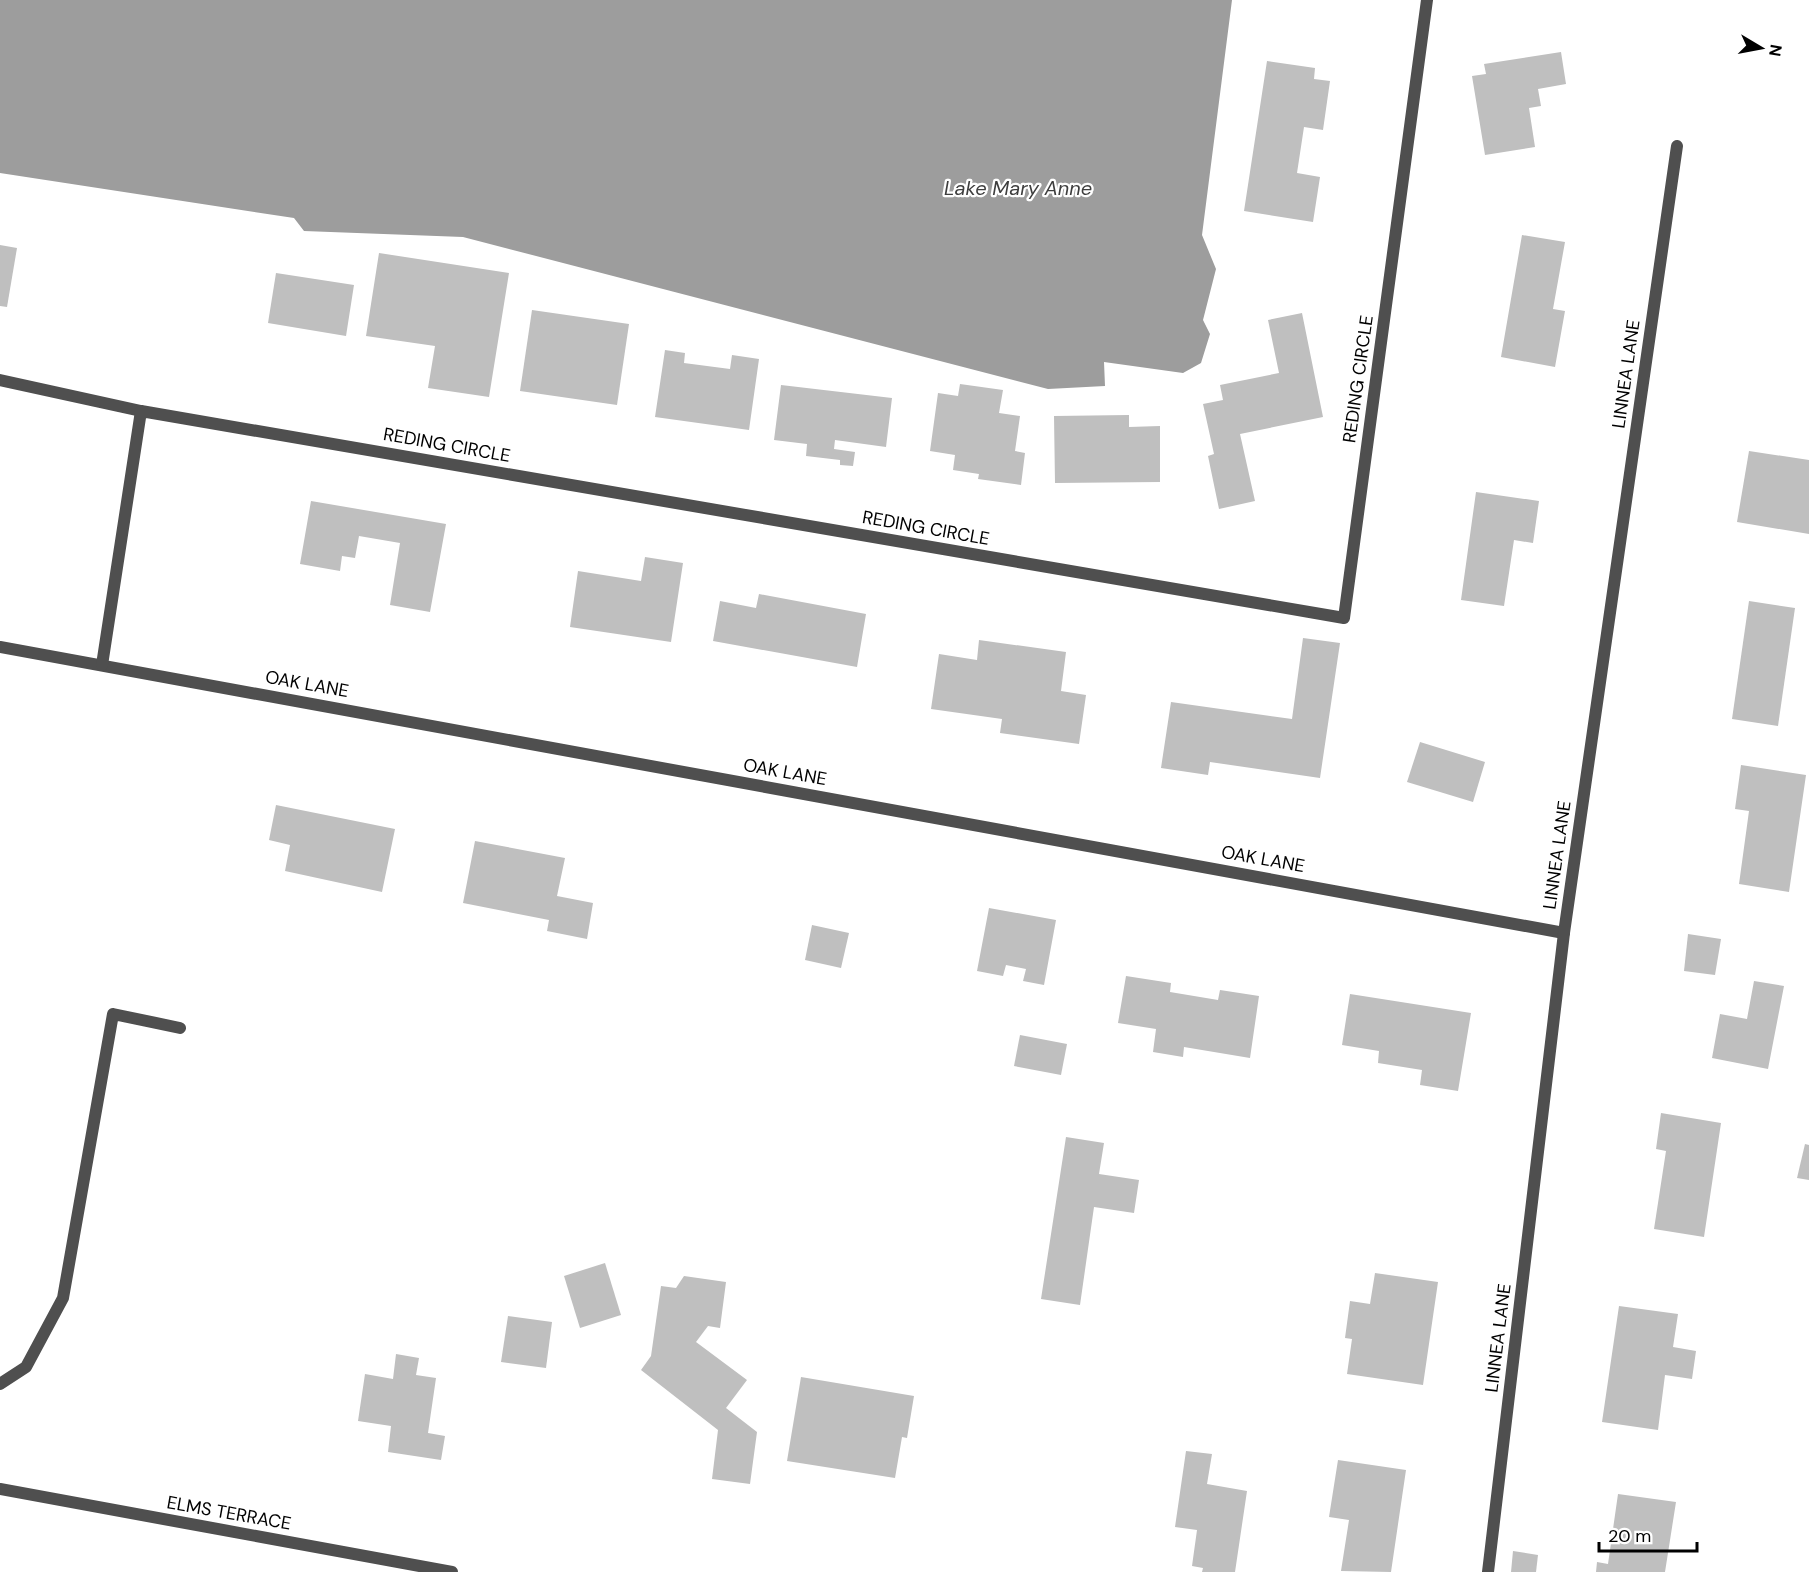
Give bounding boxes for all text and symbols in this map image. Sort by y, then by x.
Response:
north arrow [1731,18,1791,78]
text: N [1764,43,1787,58]
water label: Lake Mary Anne [944,175,1092,201]
street label: REDING CIRCLE [1337,314,1379,444]
street label: LINNEA LANE [1606,318,1646,430]
street label: REDING CIRCLE [382,422,512,468]
street label: REDING CIRCLE [861,505,991,551]
street label: OAK LANE [263,665,351,703]
street label: OAK LANE [741,753,829,791]
street label: LINNEA LANE [1537,799,1577,911]
street label: OAK LANE [1219,840,1307,878]
street label: LINNEA LANE [1479,1282,1517,1394]
street label: ELMS TERRACE [165,1490,293,1536]
scale bar [1599,1515,1696,1553]
text: 20 m [1608,1524,1651,1548]

